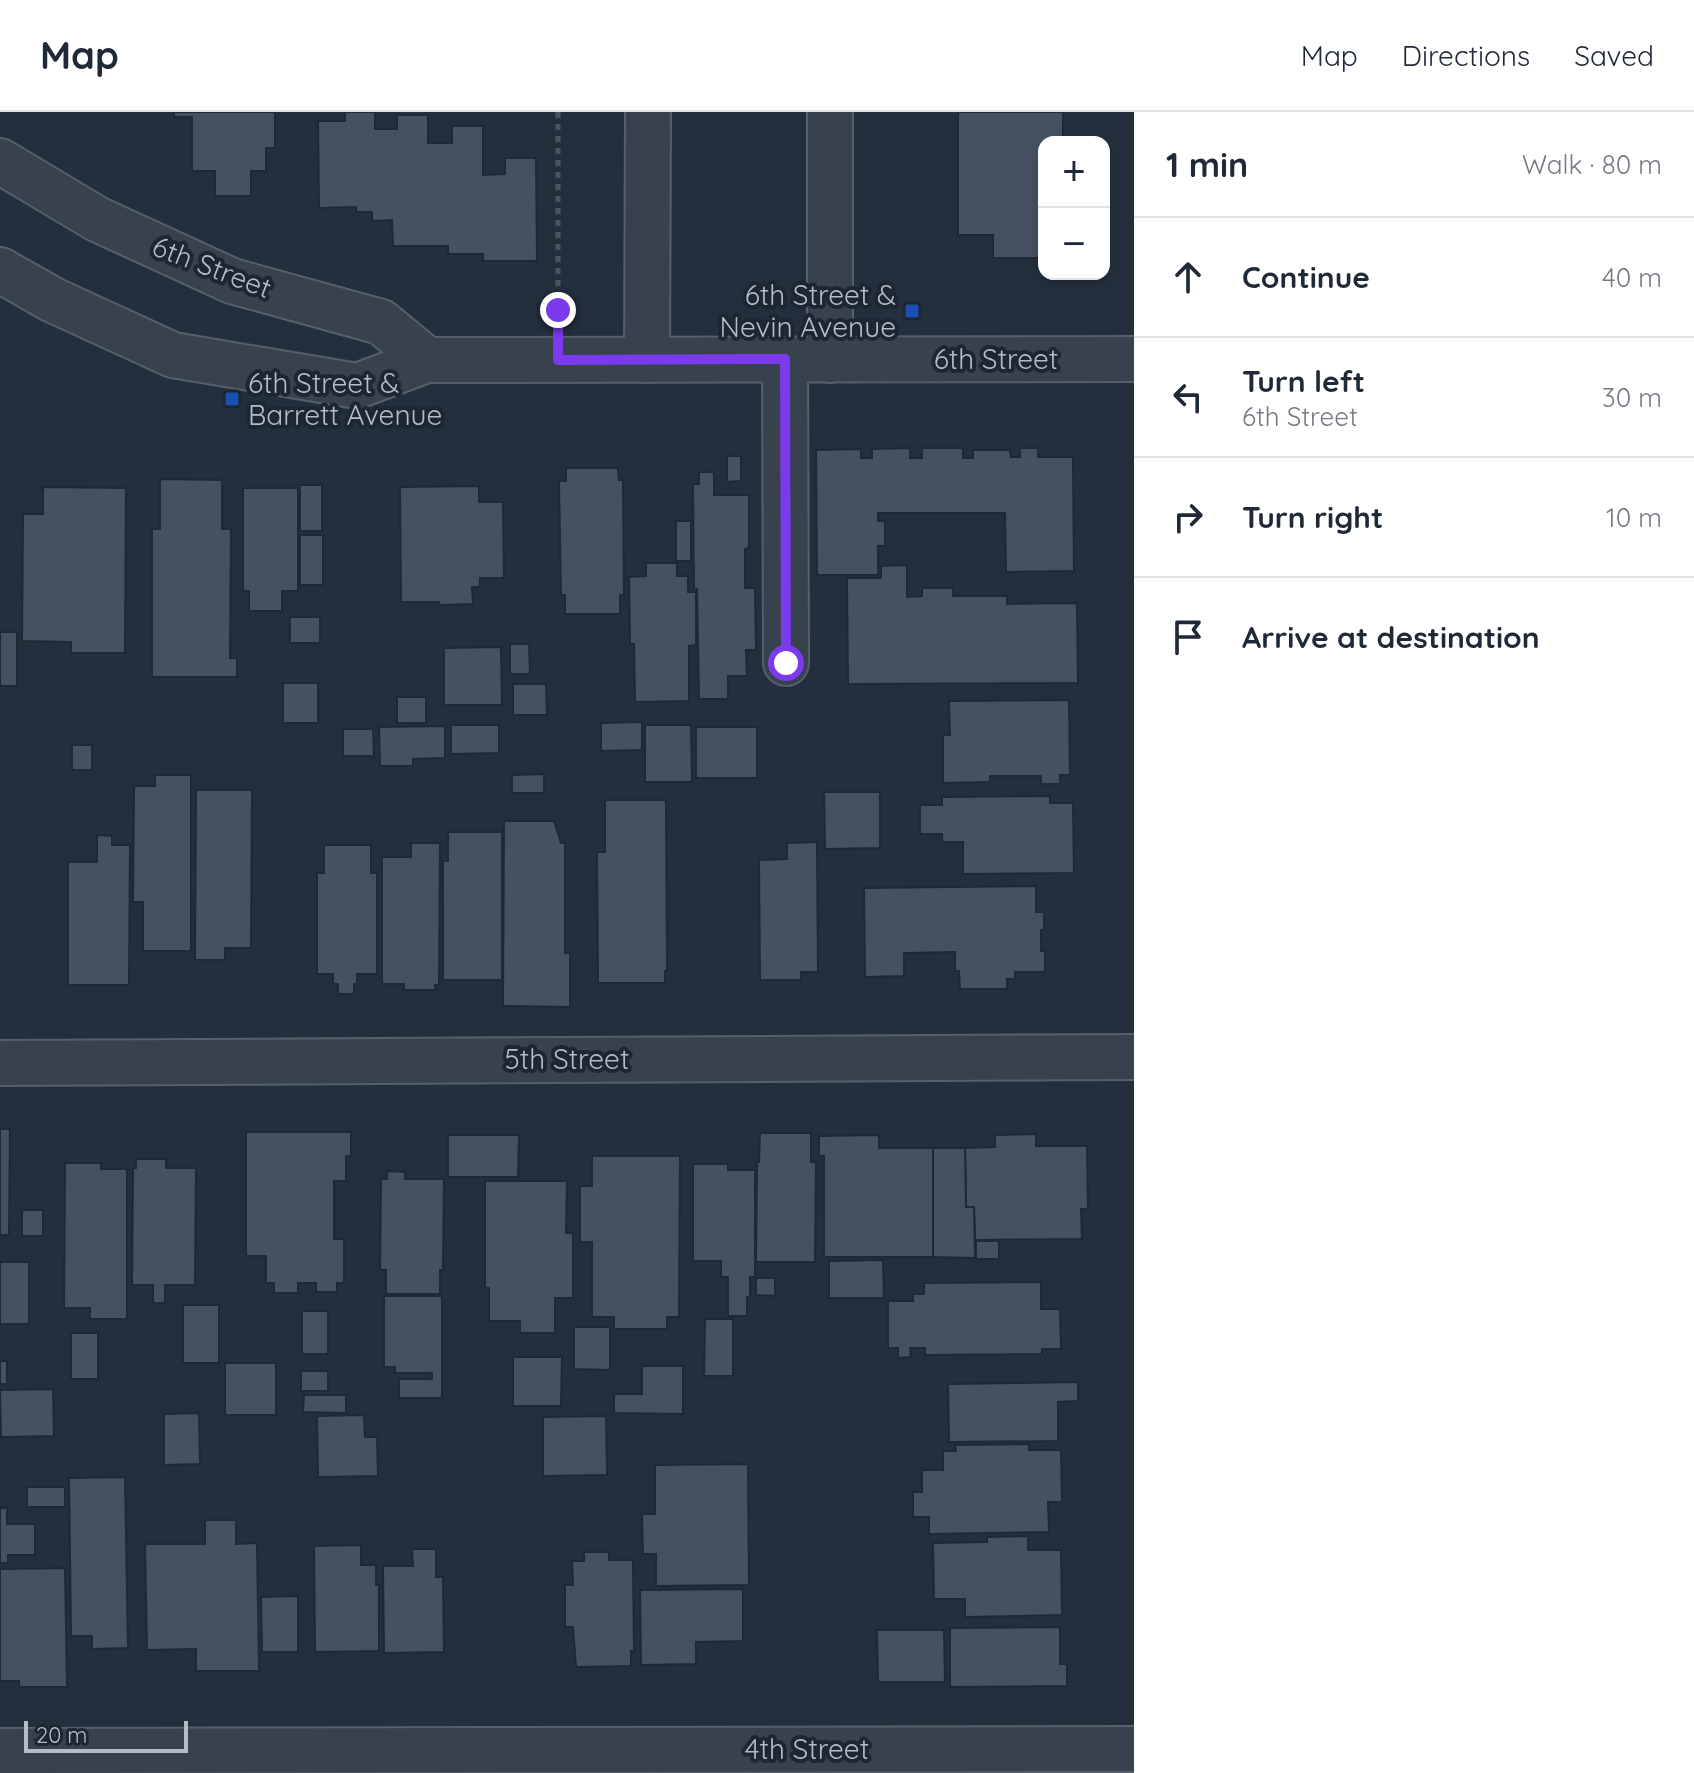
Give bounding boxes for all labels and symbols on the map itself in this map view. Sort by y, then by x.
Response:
street label: 6th Street [148,228,277,305]
place label: 6th Street & Nevin Avenue [720,277,896,344]
route end [540,292,576,328]
marker: 6th Street & Nevin Avenue [903,302,921,320]
street label: 6th Street [934,341,1058,376]
place label: 6th Street & Barrett Avenue [248,365,442,432]
marker: 6th Street & Barrett Avenue [223,390,241,408]
route start [768,645,804,681]
street label: 5th Street [505,1041,629,1076]
scale bar [24,1717,188,1753]
street label: 4th Street [745,1731,869,1766]

